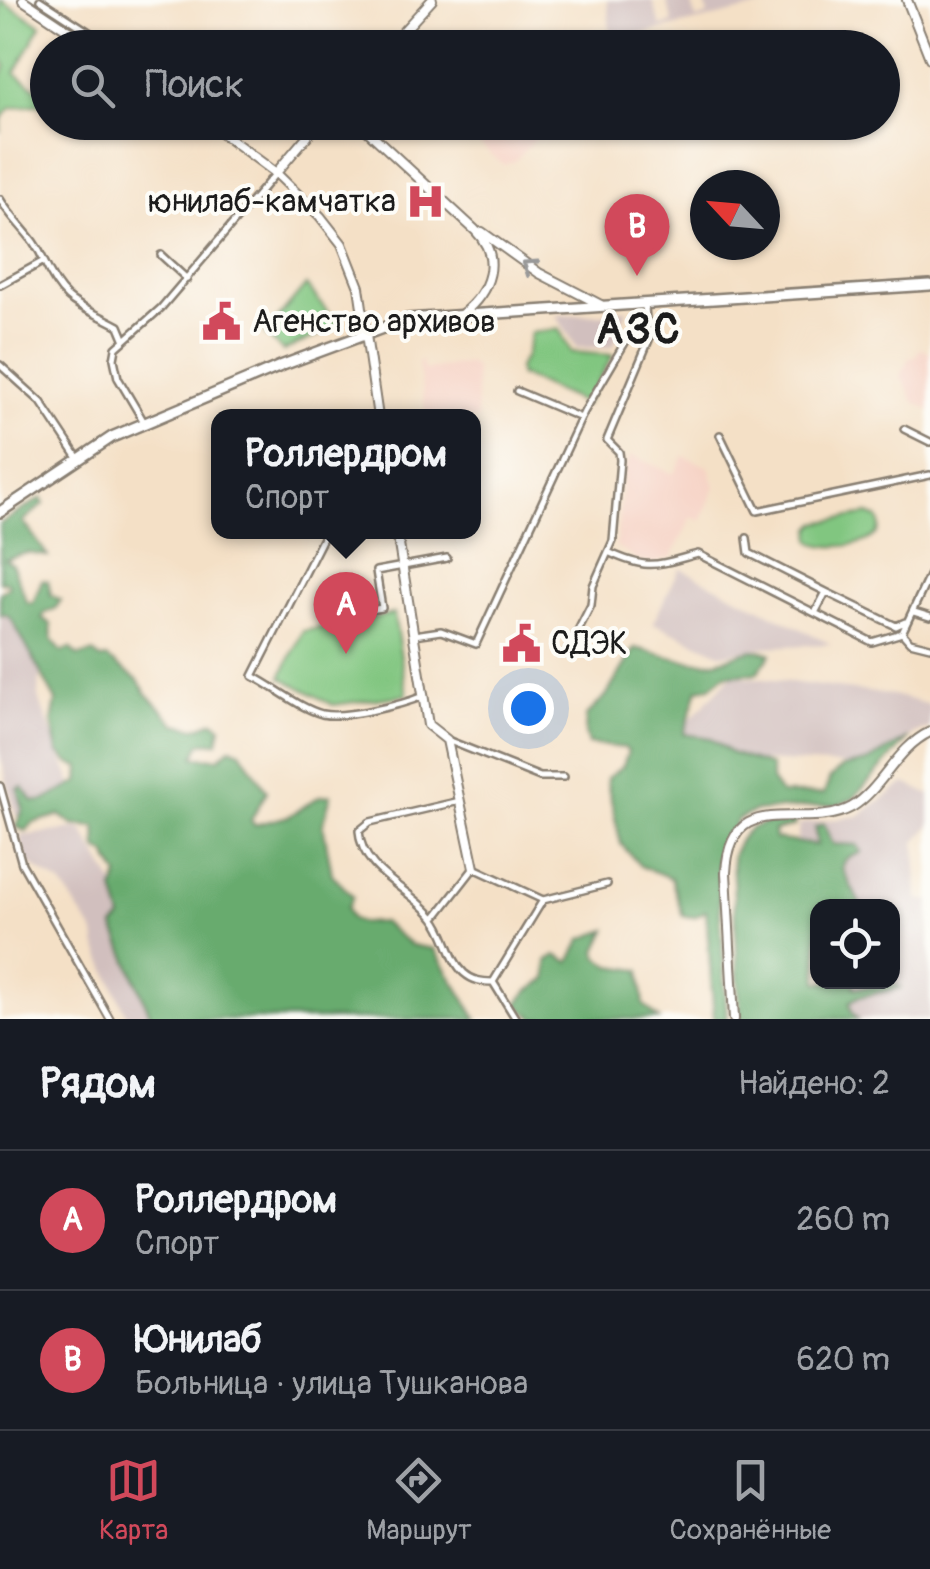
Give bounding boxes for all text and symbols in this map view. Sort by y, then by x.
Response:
search box [30,30,900,140]
icon: search [65,58,120,113]
text: Поиск [145,61,244,109]
north arrow [690,170,780,260]
hospital icon: юнилаб-камчатка [405,181,447,223]
place label: юнилаб-камчатка [147,182,396,222]
pin: B [604,194,670,276]
one-way arrow [522,260,541,278]
public building icon: Агенство архивов [201,301,243,343]
place label: Агенство архивов [252,302,496,342]
district label: АЗС [596,304,682,356]
popup [211,409,481,539]
text: Роллердром [245,430,447,478]
text: Спорт [245,478,329,518]
pin: A [314,572,378,654]
public building icon: СДЭК [500,623,542,665]
place label: СДЭК [551,624,628,664]
your location [503,683,554,734]
map controls [810,899,900,989]
button: locate [810,899,900,989]
text: Рядом [40,1058,156,1110]
text: Найдено: 2 [738,1064,890,1104]
text: Роллердром [135,1176,337,1224]
text: A [62,1200,83,1240]
text: 260 m [796,1200,890,1240]
text: Спорт [135,1224,219,1264]
text: Юнилаб [135,1316,262,1364]
text: B [63,1340,82,1380]
text: 620 m [796,1340,890,1380]
text: Больница · улица Тушканова [135,1364,528,1404]
tab: Карта [99,1453,168,1548]
tab: Маршрут [366,1453,472,1548]
tab: Сохранённые [670,1453,831,1548]

